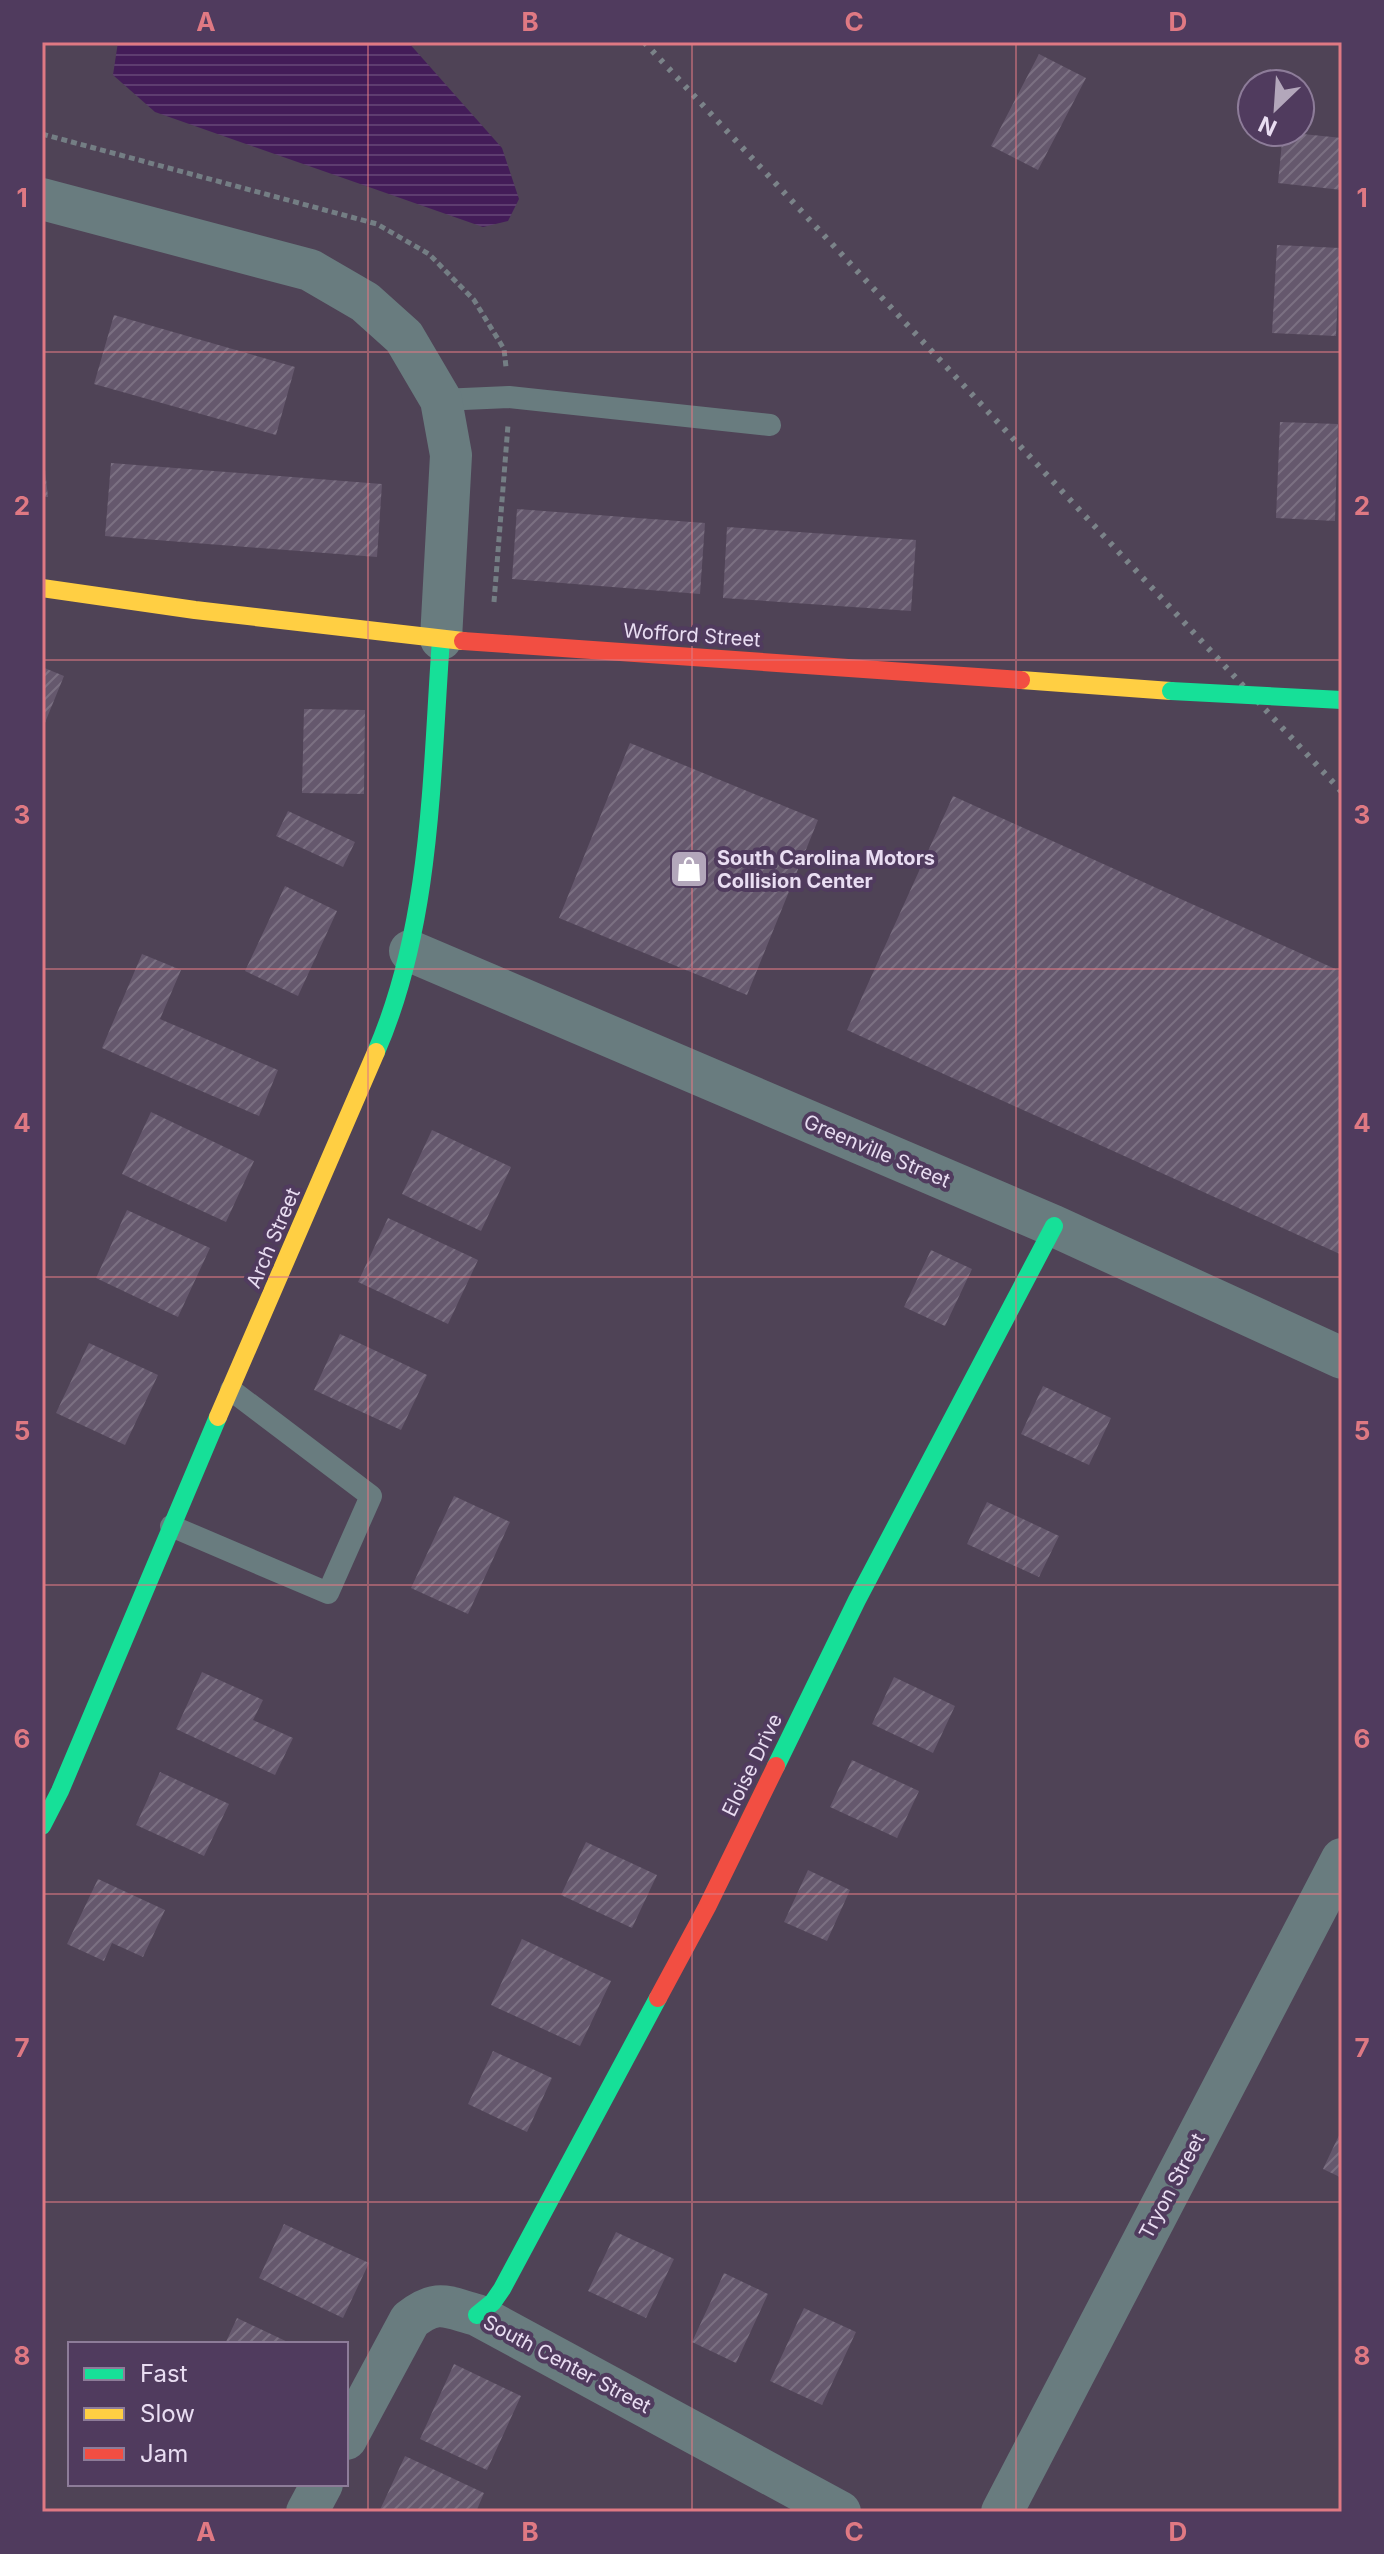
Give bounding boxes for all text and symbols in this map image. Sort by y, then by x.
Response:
text: A [196,6,216,37]
text: B [521,6,539,37]
text: C [844,6,864,37]
text: D [1169,6,1187,37]
north arrow [1236,68,1316,148]
text: N [1254,111,1281,141]
text: 1 [16,182,28,213]
text: 1 [1356,182,1368,213]
text: 2 [14,490,30,521]
text: 2 [1354,490,1370,521]
street label: Wofford Street [623,618,762,652]
text: 3 [14,799,30,830]
text: 3 [1354,799,1370,830]
place label: South Carolina Motors Collision Center [717,846,935,893]
shop icon: South Carolina Motors Collision Center [668,848,710,890]
text: 4 [13,1107,31,1138]
text: 4 [1353,1107,1371,1138]
street label: Greenville Street [800,1109,954,1193]
street label: Arch Street [241,1184,305,1292]
text: 5 [14,1415,30,1446]
text: 5 [1354,1415,1370,1446]
street label: Eloise Drive [717,1710,787,1820]
text: 6 [14,1723,30,1754]
text: 6 [1354,1723,1370,1754]
text: 7 [14,2032,30,2063]
text: 7 [1354,2032,1370,2063]
street label: Tryon Street [1134,2129,1210,2243]
street label: South Center Street [479,2310,655,2419]
text: 8 [14,2340,30,2371]
text: 8 [1354,2340,1370,2371]
legend [68,2342,348,2486]
text: Fast [140,2359,188,2388]
text: Slow [140,2399,195,2428]
text: Jam [140,2439,188,2468]
text: A [196,2516,216,2547]
text: B [521,2516,539,2547]
text: C [844,2516,864,2547]
text: D [1169,2516,1187,2547]

